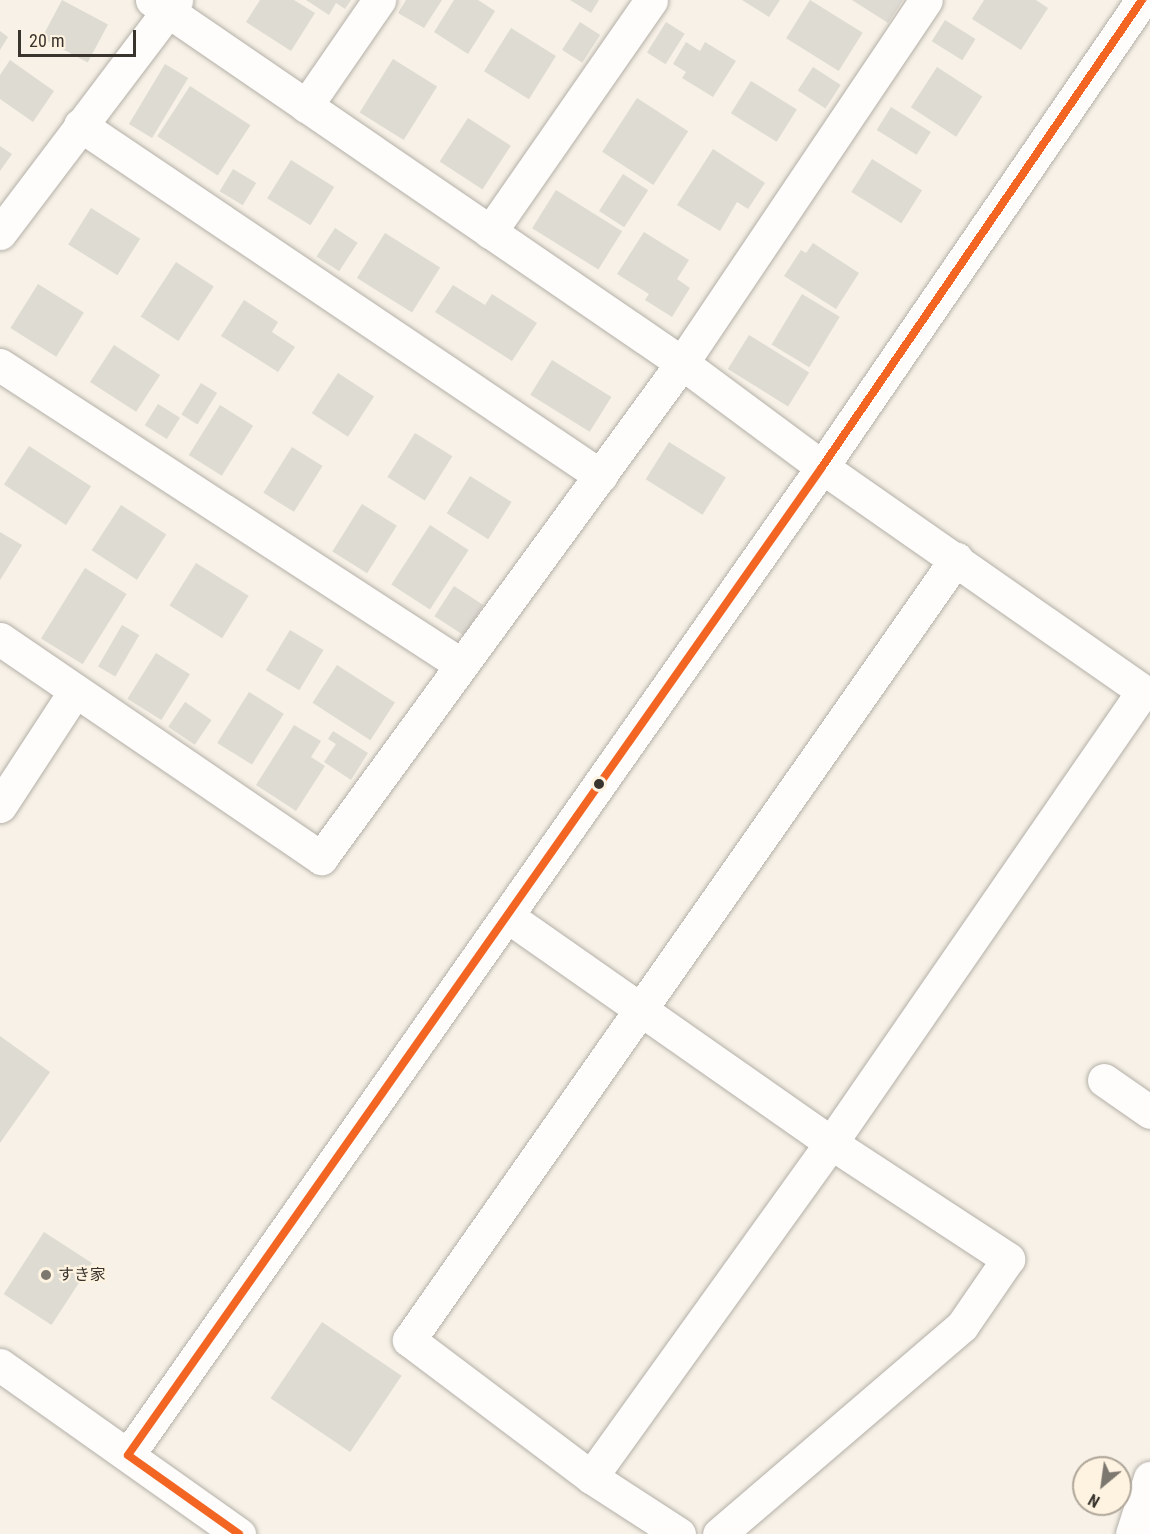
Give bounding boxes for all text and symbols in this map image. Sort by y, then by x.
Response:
scale bar [21,18,140,56]
text: 20 m [29,30,64,51]
unlabelled marker [593,778,605,790]
place label: すき家 [58,1265,106,1285]
marker: すき家 [39,1268,53,1282]
north arrow [1072,1456,1132,1516]
text: N [1085,1490,1103,1511]

